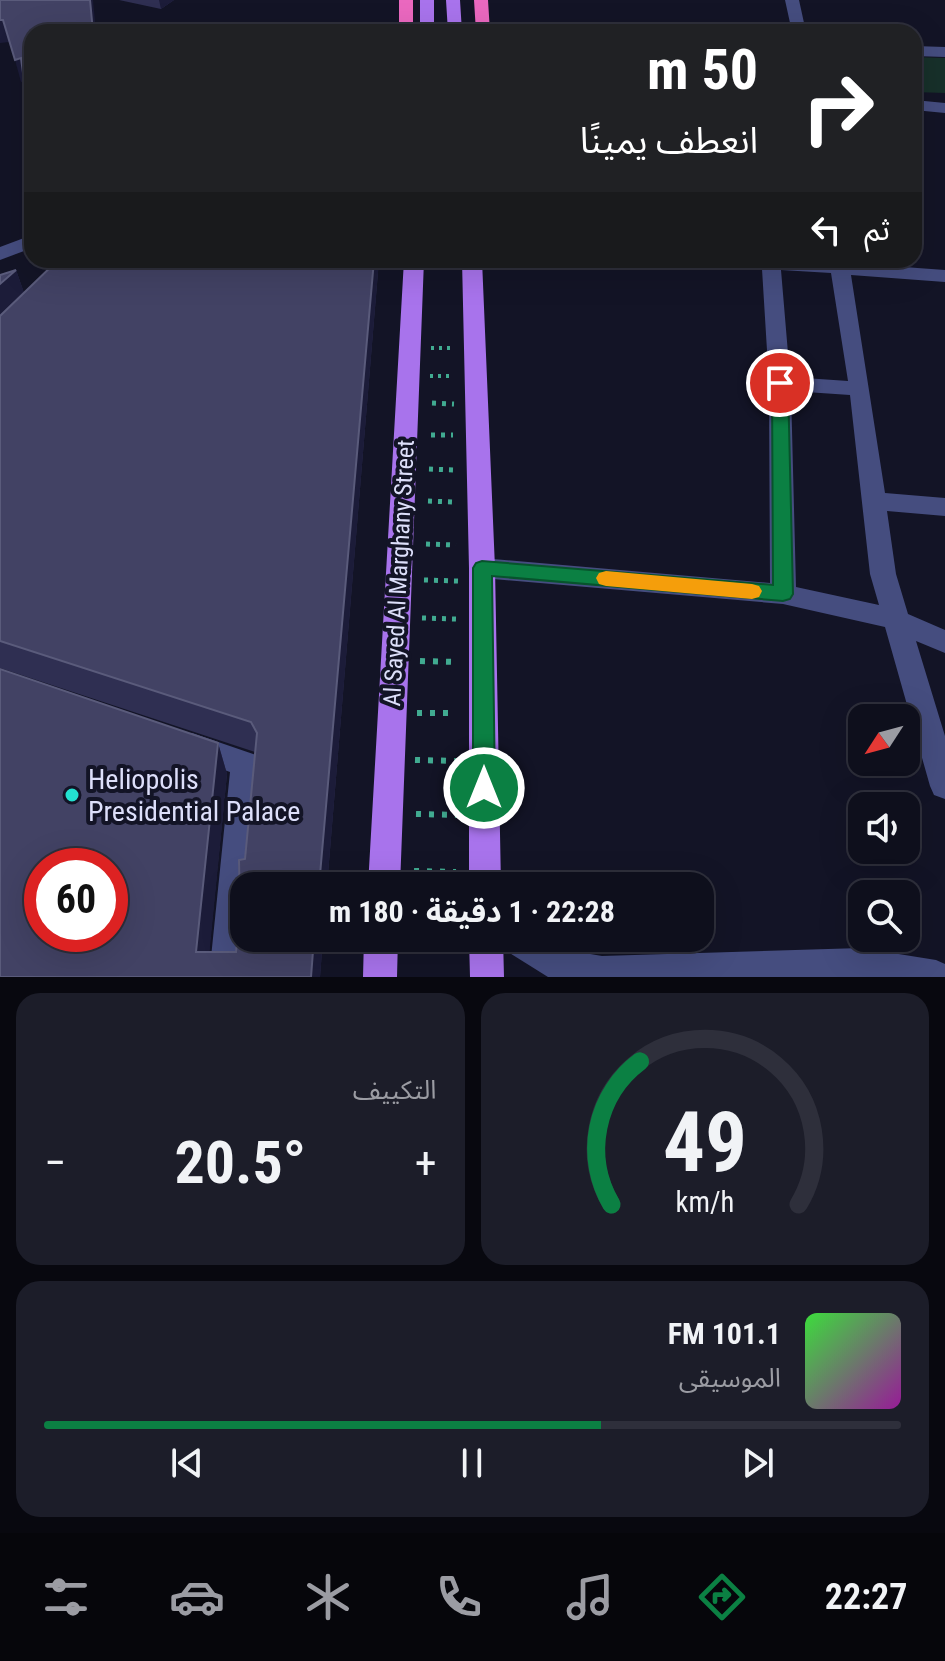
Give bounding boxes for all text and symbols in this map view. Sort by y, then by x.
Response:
text: 50 m [647,37,758,103]
icon: right [786,56,890,160]
text: انعطف يمينًا [580,120,758,162]
icon: left [804,208,848,252]
text: ثم [864,212,890,247]
pin [746,349,814,417]
icon: arrive [758,361,802,405]
street label: Al Sayed Al Marghany Street [378,439,420,707]
north arrow [848,704,920,776]
map controls [848,704,920,952]
position arrow [442,746,526,830]
place label: Heliopolis Presidential Palace [88,763,300,828]
marker: Heliopolis Presidential Palace [63,786,81,804]
button: sound [848,792,920,864]
speed limit sign: 60 [24,848,128,952]
button: search [848,880,920,952]
text: 22:28 · 1 دقيقة · 180 m [329,894,615,929]
text: التكييف [353,1075,437,1105]
text: 49 [663,1094,747,1191]
text: 20.5° [174,1127,306,1198]
text: − [44,1137,66,1189]
text: + [415,1137,437,1189]
text: km/h [675,1185,734,1219]
text: 101.1 FM [668,1316,781,1351]
text: الموسيقى [679,1363,781,1393]
icon: previous [165,1441,209,1485]
icon: pause [450,1441,494,1485]
icon: next [736,1441,780,1485]
icon: filters [38,1569,94,1625]
icon: car [169,1569,225,1625]
icon: climate [300,1569,356,1625]
icon: phone [431,1569,487,1625]
icon: music [562,1569,618,1625]
icon: directions [694,1569,750,1625]
text: 22:27 [825,1576,907,1618]

